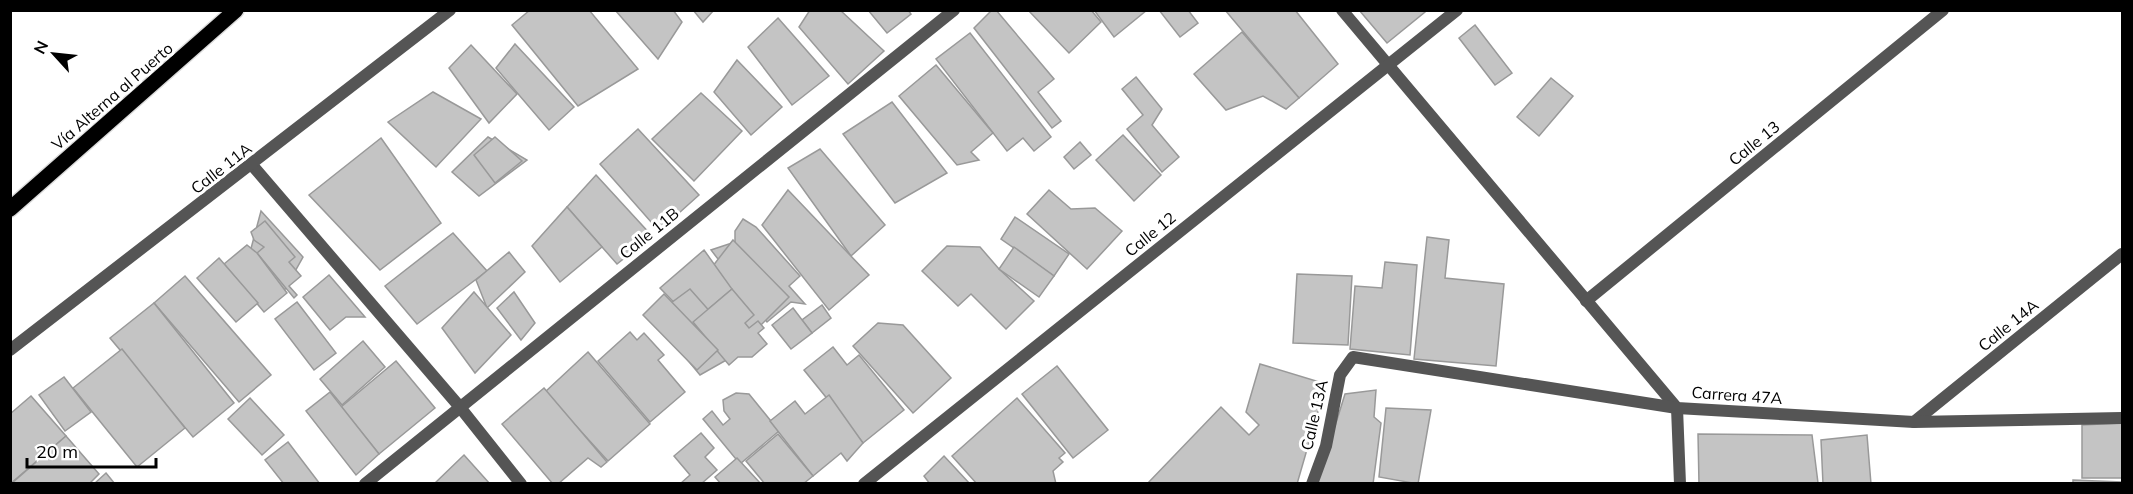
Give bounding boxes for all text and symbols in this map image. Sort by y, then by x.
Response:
north arrow [24,24,84,84]
text: N [29,37,52,57]
street label: Vía Alterna al Puerto [47,38,177,154]
street label: Calle 13 [1724,116,1784,170]
street label: Calle 11A [187,138,256,198]
street label: Calle 11B [615,203,683,263]
street label: Calle 12 [1120,207,1180,261]
street label: Calle 14A [1974,295,2042,355]
street label: Calle 13A [1296,378,1332,452]
street label: Carrera 47A [1691,382,1783,408]
scale bar [27,431,156,469]
text: 20 m [36,440,78,463]

